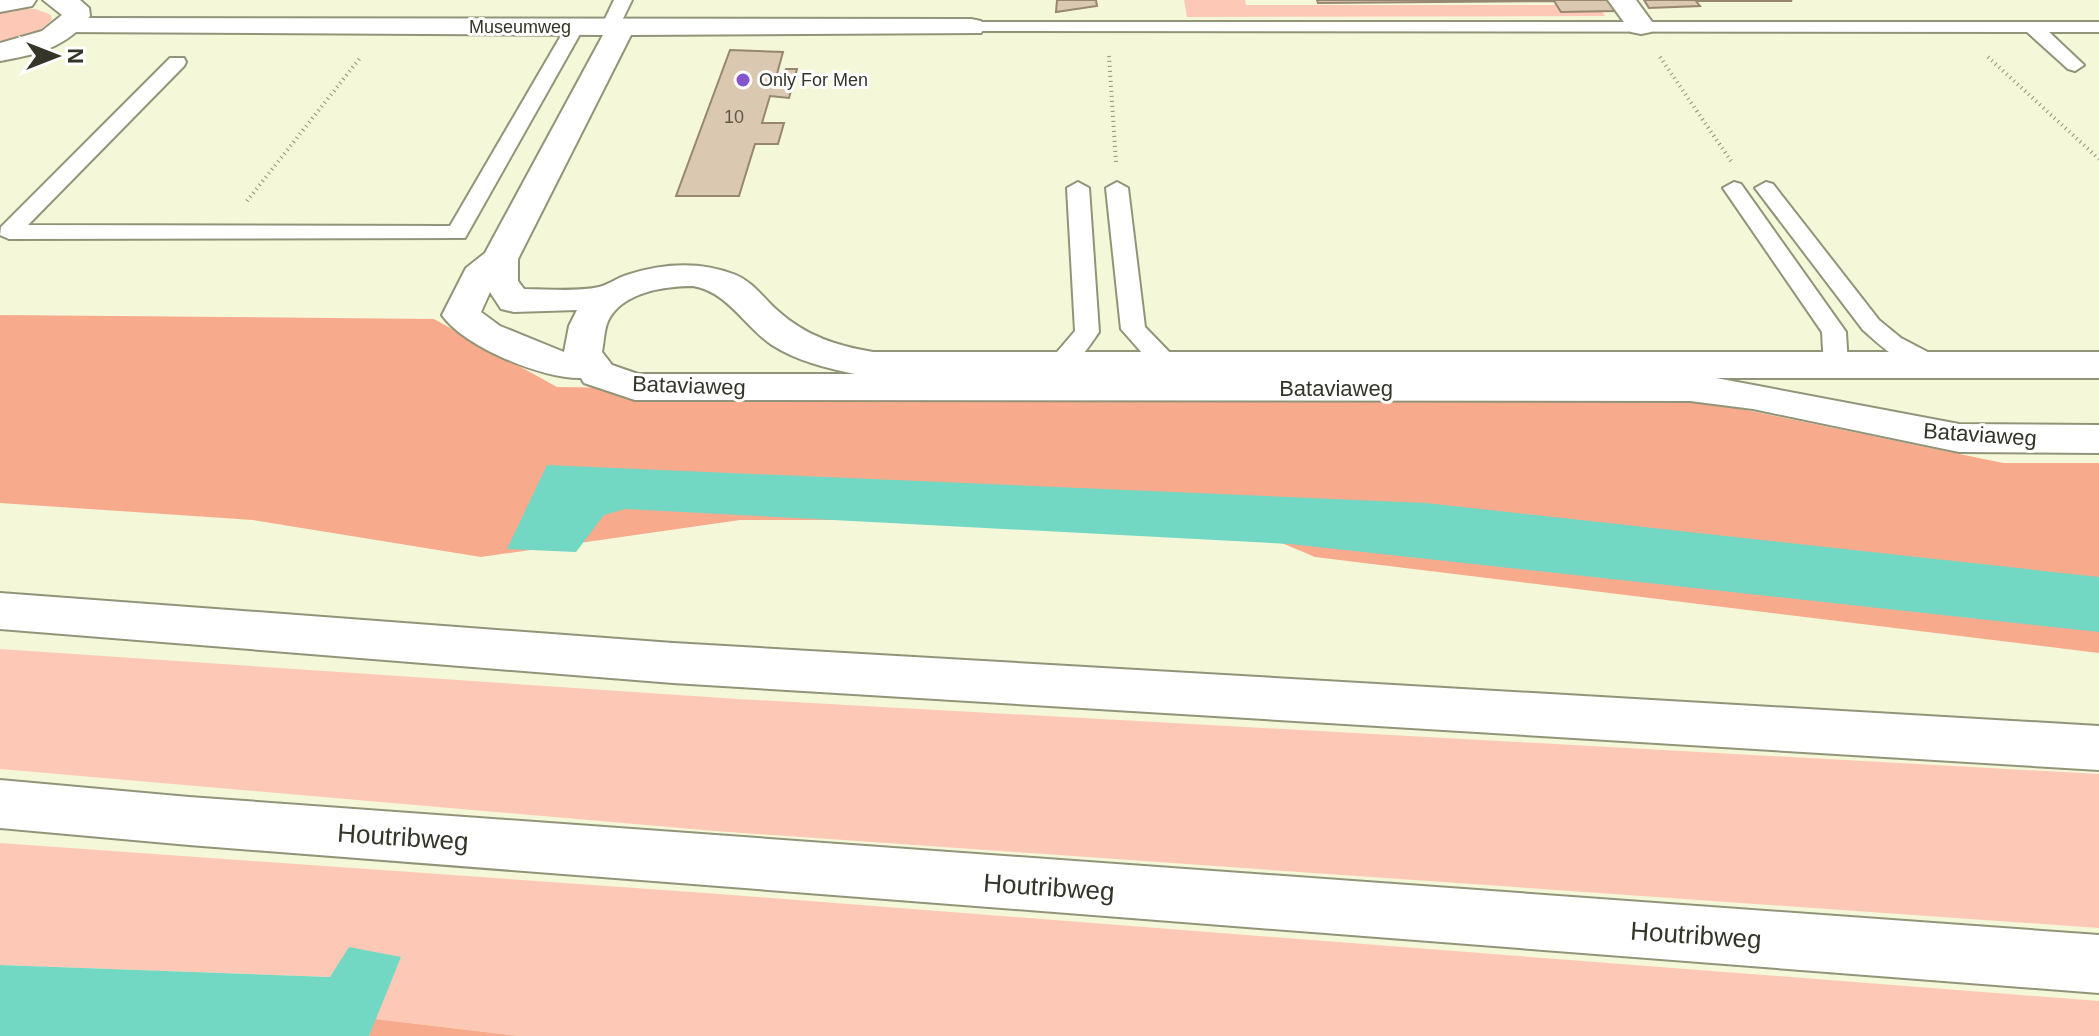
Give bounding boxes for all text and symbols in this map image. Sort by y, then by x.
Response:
north arrow [16,16,96,96]
street label: Museumweg [469,17,571,37]
text: N [63,48,88,64]
place label: Only For Men [759,70,868,90]
marker: Only For Men [734,71,752,89]
house number: 10 [724,107,744,127]
street label: Bataviaweg [632,371,746,400]
street label: Bataviaweg [1279,376,1393,401]
street label: Bataviaweg [1922,418,2038,451]
street label: Houtribweg [336,817,470,857]
street label: Houtribweg [982,867,1116,907]
street label: Houtribweg [1629,915,1763,955]

